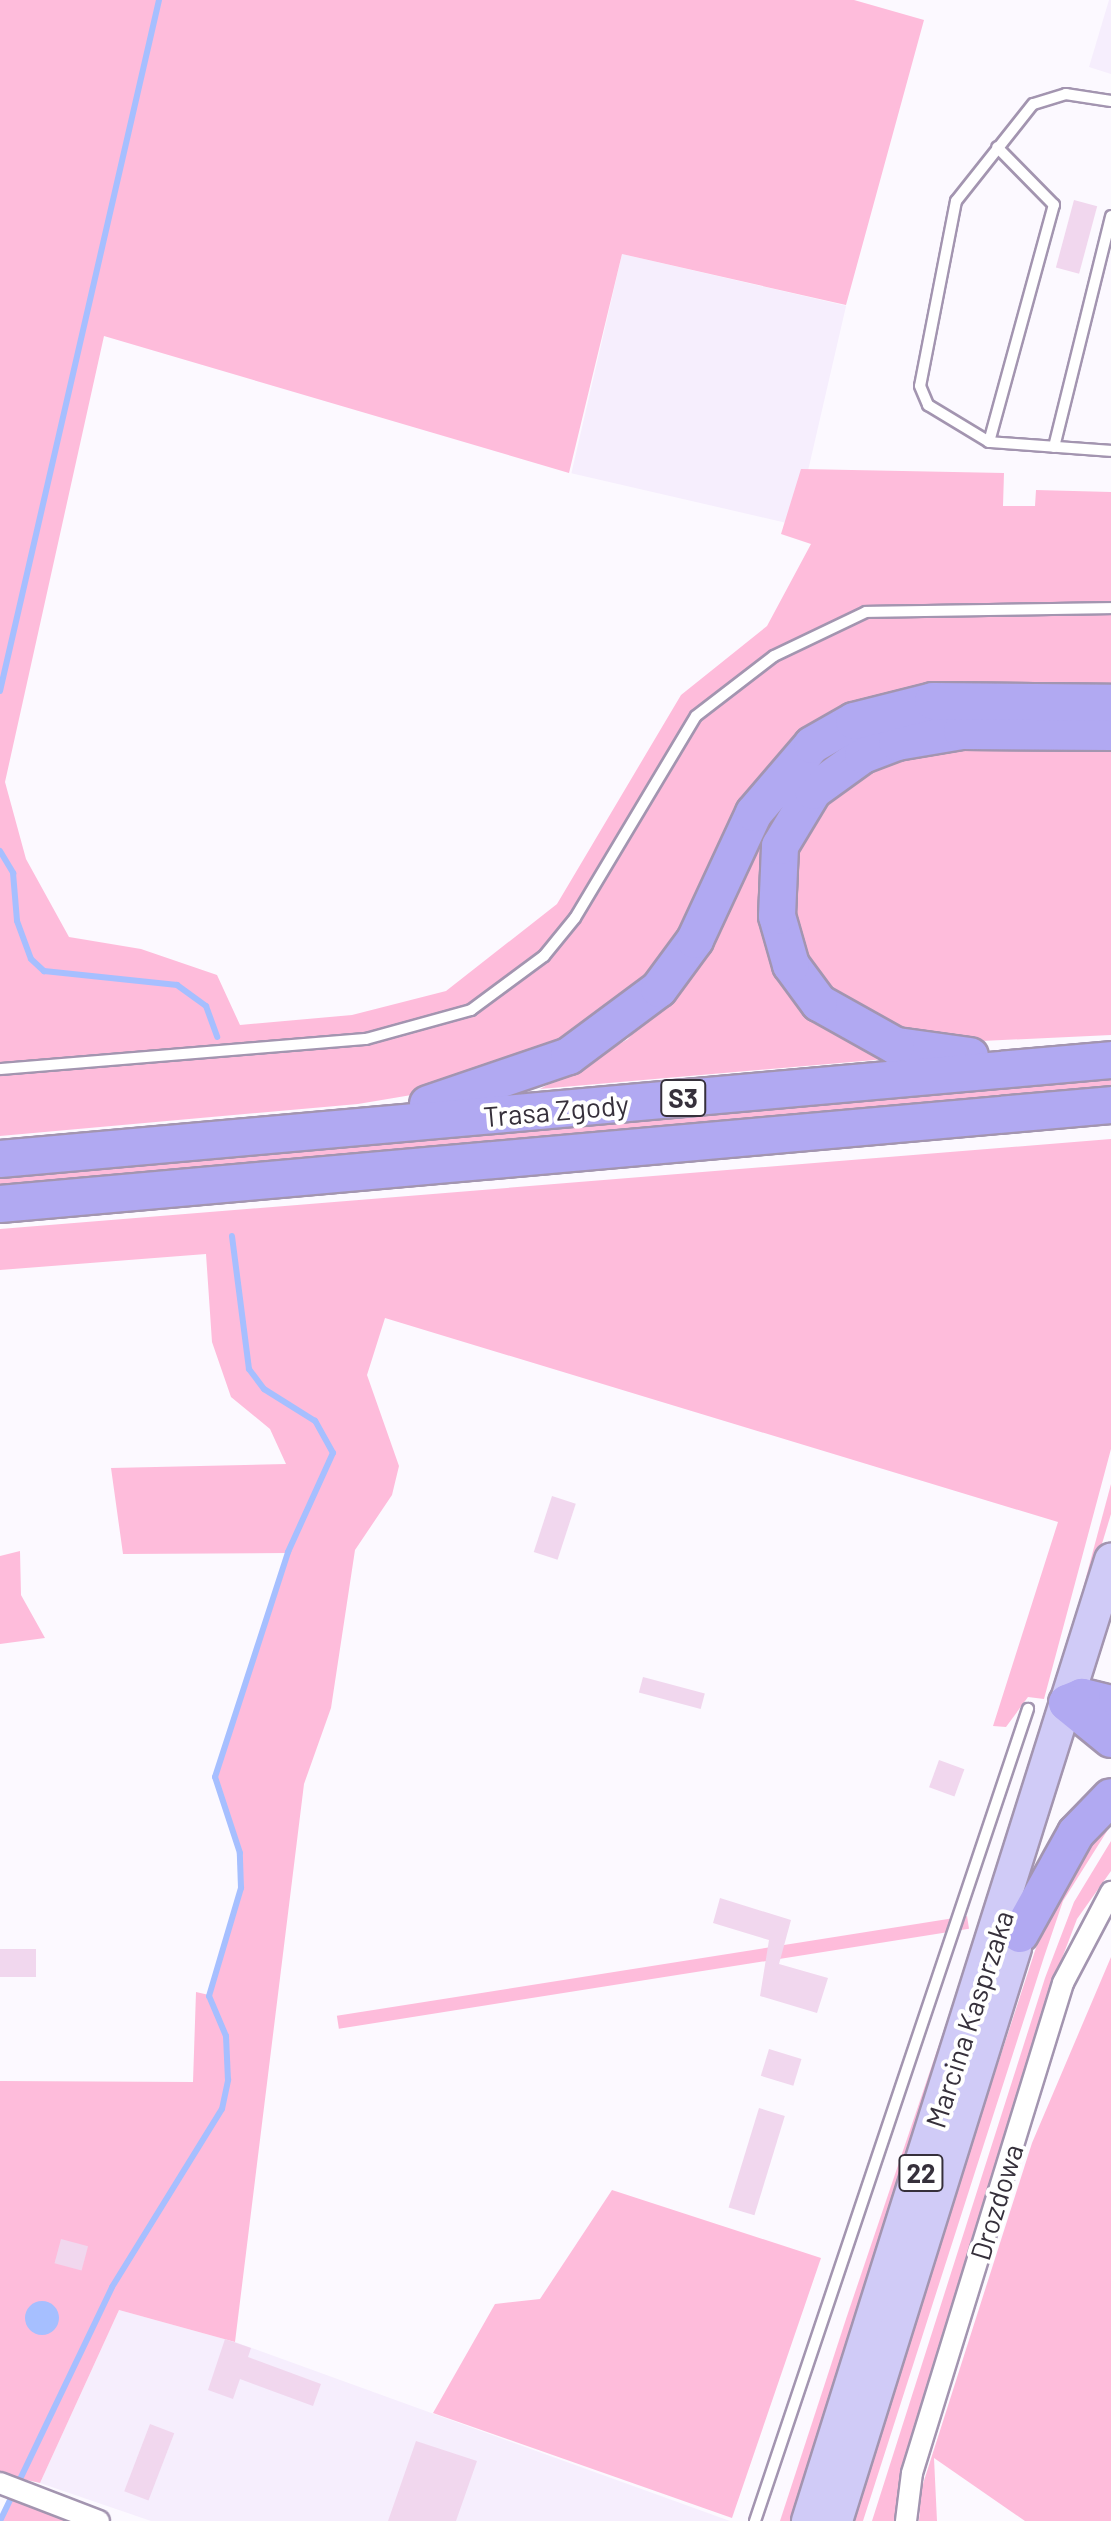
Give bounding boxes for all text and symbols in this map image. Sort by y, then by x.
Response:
road number: S3 [659,1076,707,1120]
street label: Trasa Zgody [482,1087,630,1133]
street label: Marcina Kasprzaka [918,1906,1020,2132]
street label: Drozdowa [963,2140,1029,2264]
road number: 22 [897,2151,945,2195]

